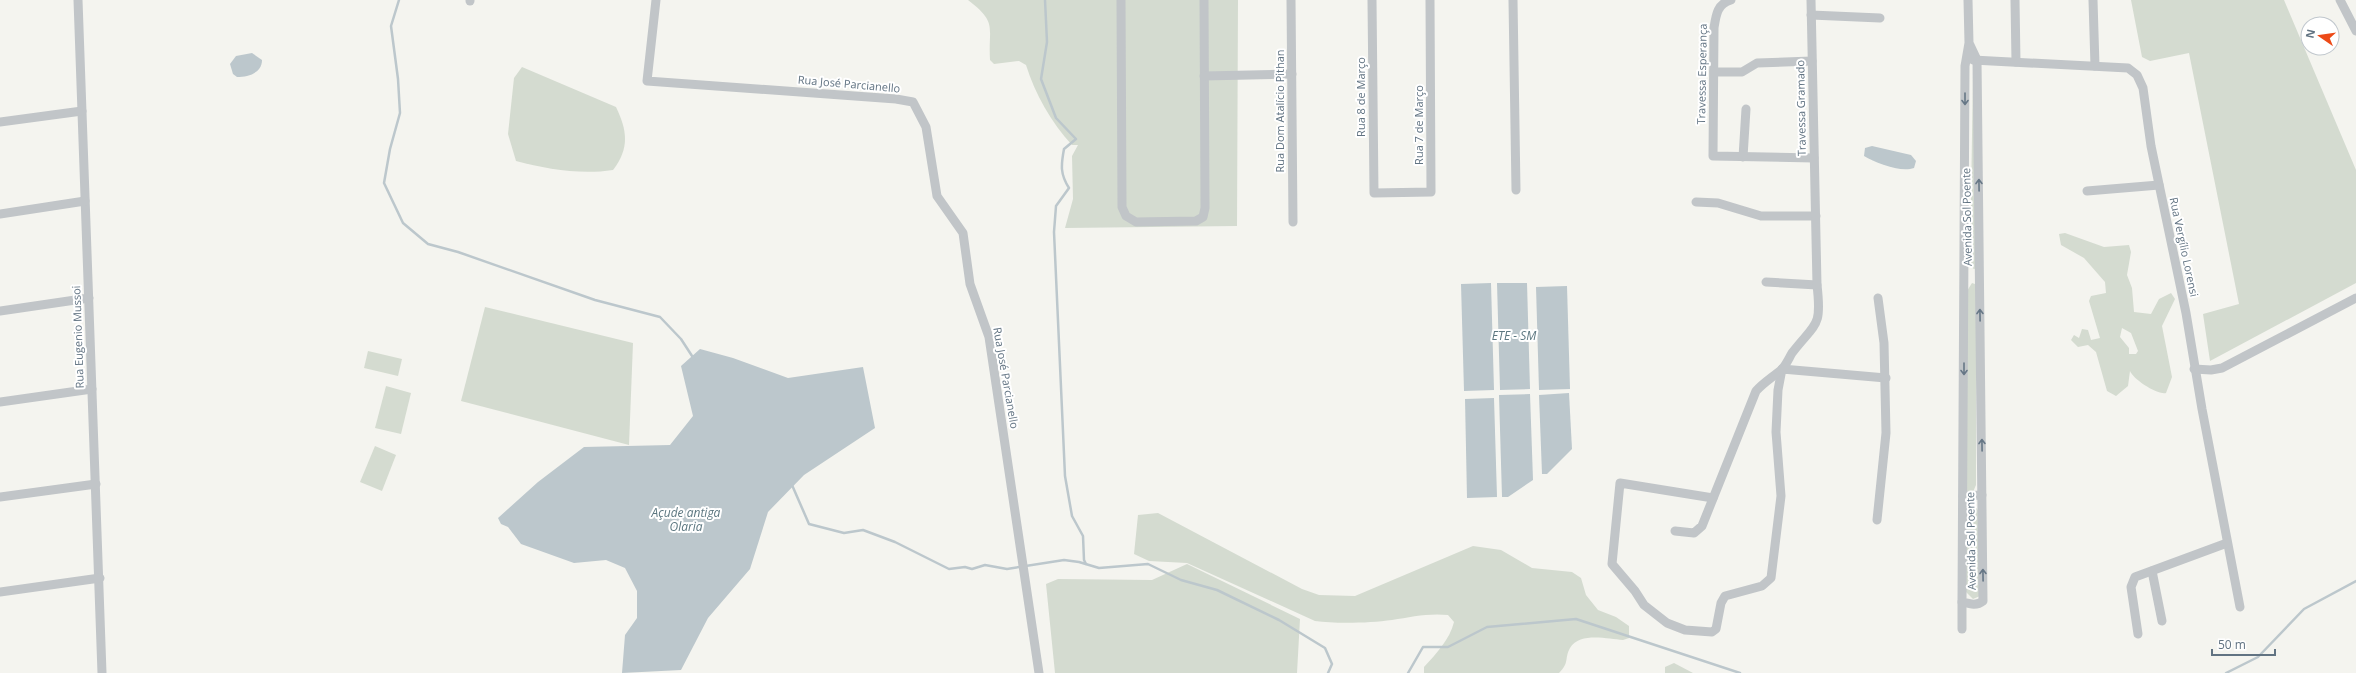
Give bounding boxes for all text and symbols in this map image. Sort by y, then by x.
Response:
north arrow [2300,16,2340,56]
street label: Travessa Esperança [1693,23,1710,125]
text: N [2301,28,2318,40]
street label: Rua Dom Atalício Pithan [1272,49,1287,173]
street label: Rua 8 de Março [1353,57,1368,137]
street label: Travessa Gramado [1792,59,1809,156]
street label: Rua José Parcianello [797,72,901,95]
street label: Rua 7 de Março [1411,85,1426,165]
one-way arrow [1961,92,1969,105]
street label: Avenida Sol Poente [1958,168,1975,266]
one-way arrow [1975,179,1983,192]
street label: Rua Vergílio Lorensi [2167,196,2202,298]
street label: Rua Eugenio Mussoi [68,285,87,389]
one-way arrow [1976,309,1984,322]
street label: Rua José Parcianello [990,326,1023,430]
water label: ETE - SM [1492,327,1537,344]
one-way arrow [1960,362,1967,375]
one-way arrow [1978,439,1986,452]
street label: Avenida Sol Poente [1962,492,1979,590]
water label: Açude antiga Olaria [651,504,721,535]
one-way arrow [1979,569,1987,582]
scale bar [2212,631,2275,657]
text: 50 m [2218,636,2246,653]

